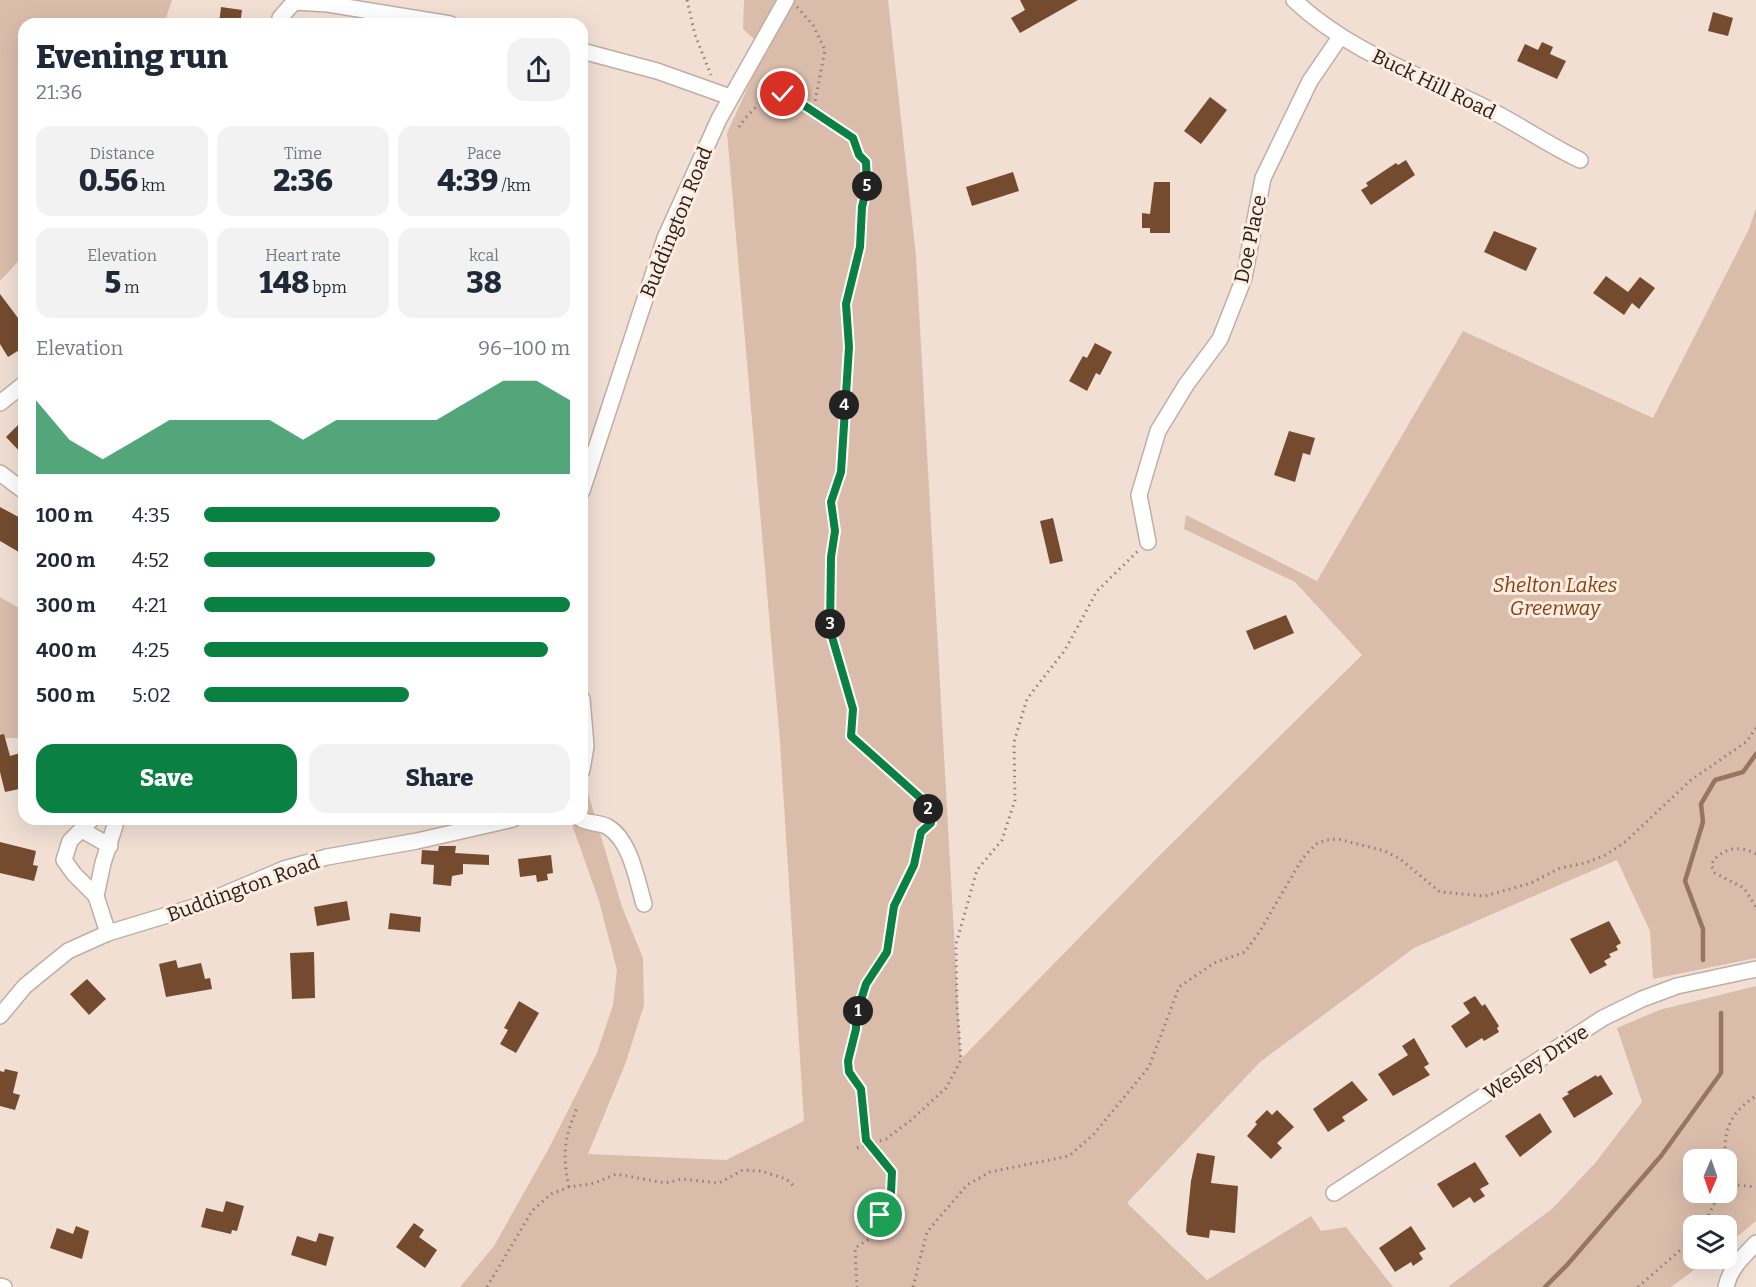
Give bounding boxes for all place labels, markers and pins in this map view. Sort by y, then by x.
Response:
pin [757,68,808,119]
pin: 5 [852,171,882,201]
pin: 4 [829,390,859,420]
pin: 3 [815,609,845,639]
pin: 2 [913,794,943,824]
pin: 1 [843,996,873,1026]
pin [854,1189,905,1240]

